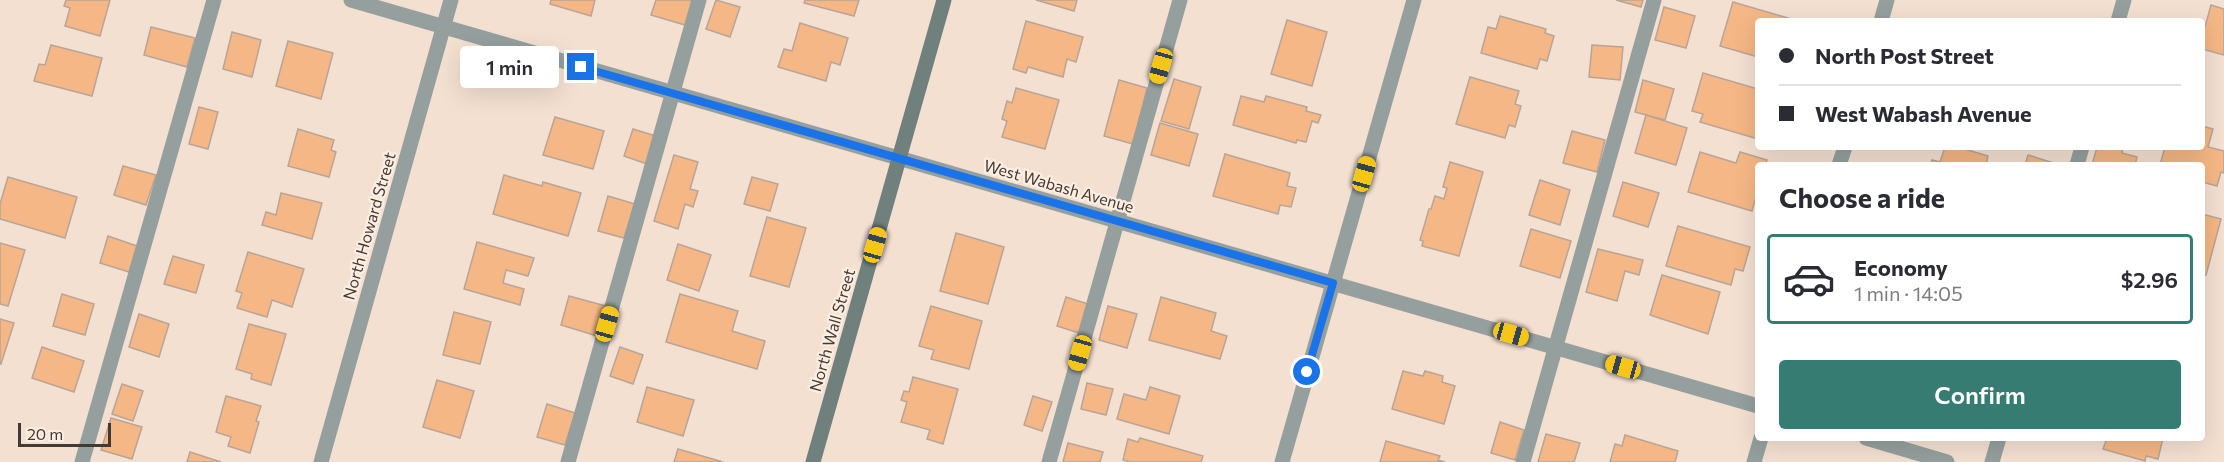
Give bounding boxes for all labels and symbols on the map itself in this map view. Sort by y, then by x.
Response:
callout: 1 min [461,46,560,88]
car [1147,46,1175,86]
route end [567,53,594,80]
street label: North Howard Street [338,149,399,302]
car [1350,154,1378,194]
street label: West Wabash Avenue [982,155,1136,216]
car [861,225,889,265]
street label: North Wall Street [805,266,858,394]
car [593,304,621,344]
car [1491,320,1531,348]
car [1066,333,1094,373]
car [1603,353,1643,381]
route start [1293,358,1320,385]
scale bar [18,420,111,448]

